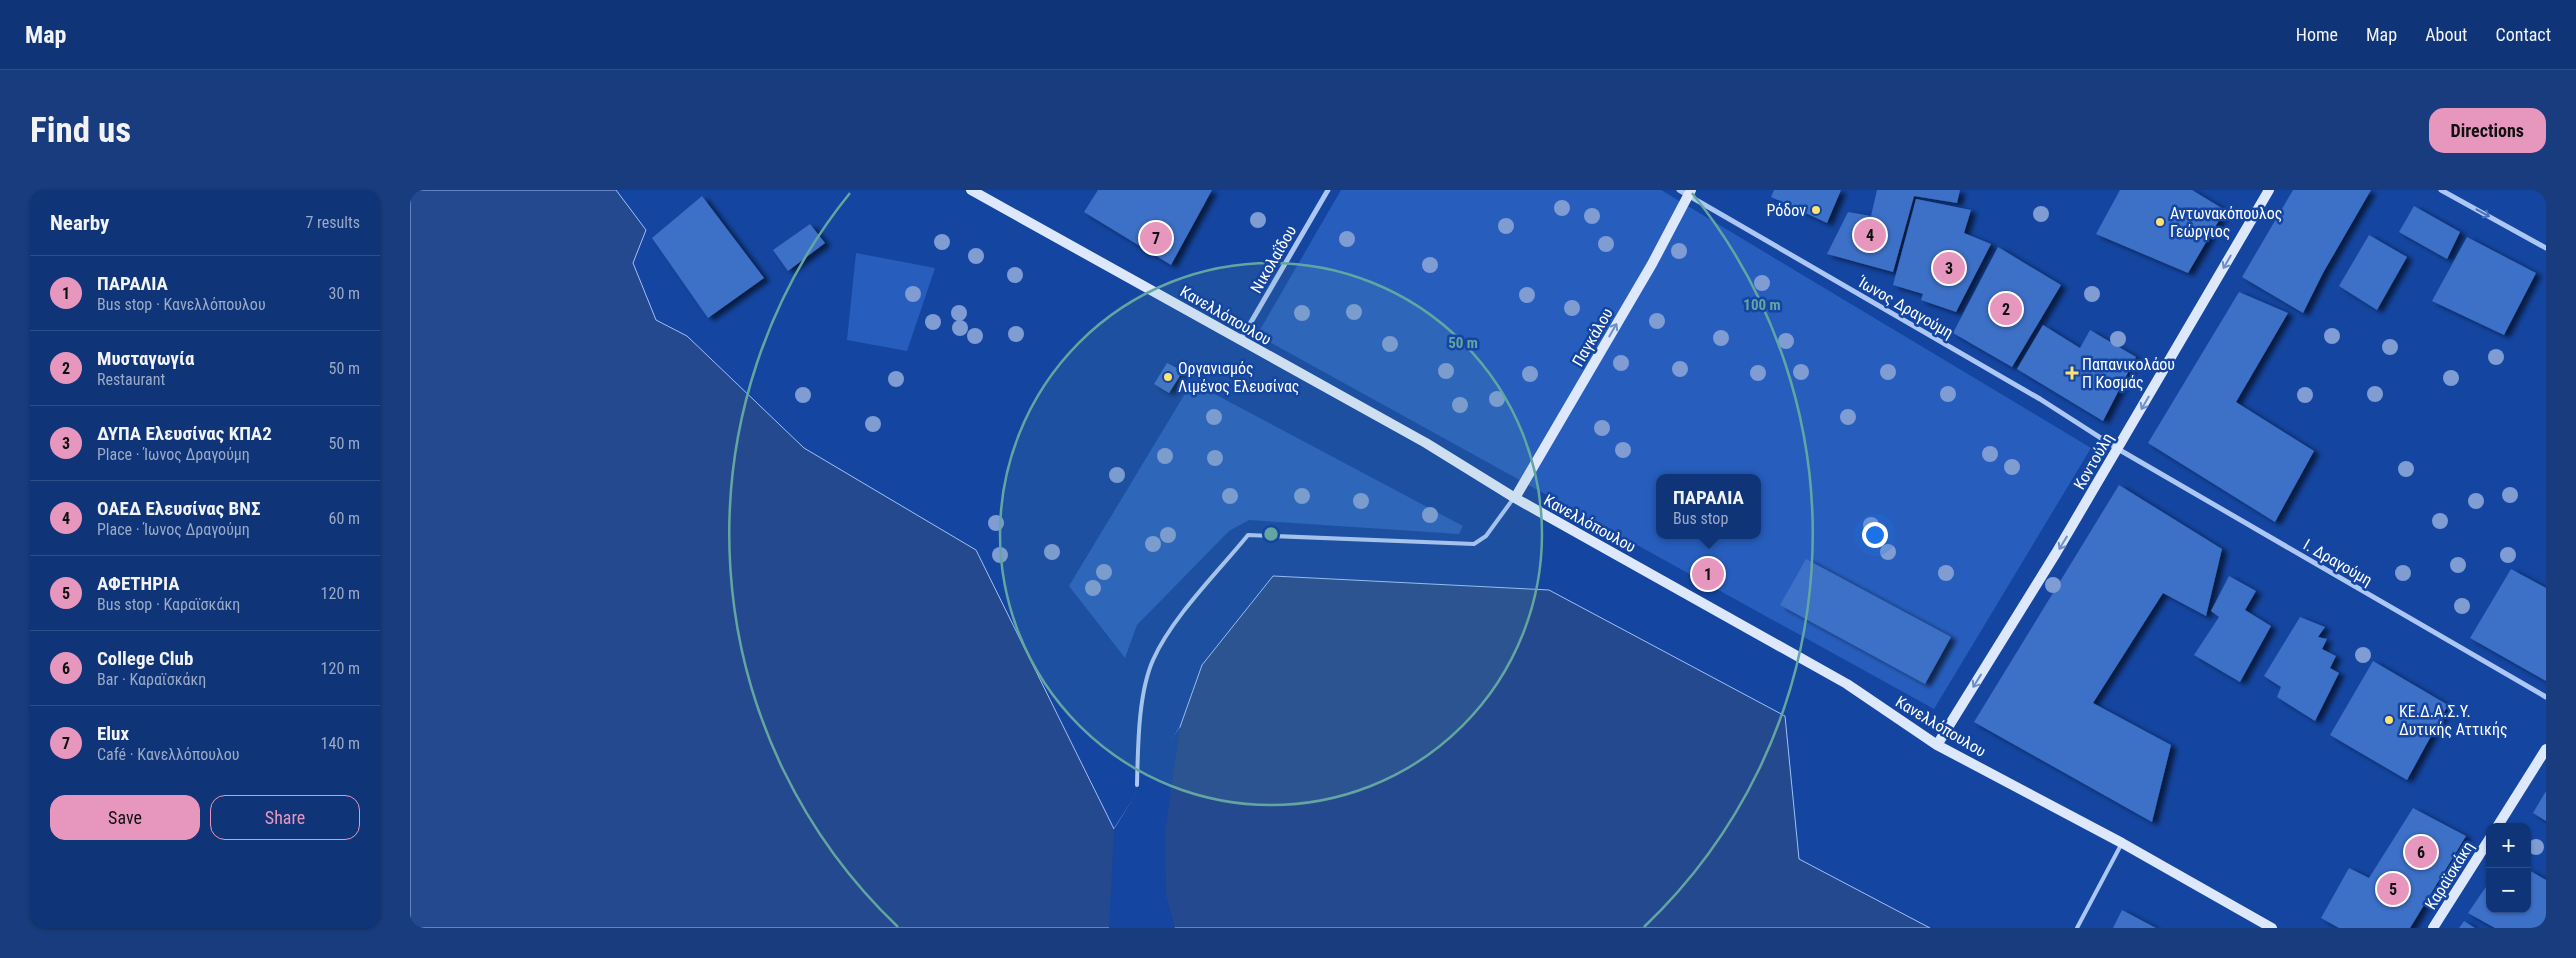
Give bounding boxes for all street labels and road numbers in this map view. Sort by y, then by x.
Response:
street label: Νικολαΐδου [1247,222,1300,296]
street label: Ίωνος Δραγούμη [1854,272,1957,342]
street label: Κανελλόπουλου [1177,282,1275,349]
street label: Παγκάλου [1568,305,1617,370]
street label: Κοντούλη [2070,430,2117,493]
street label: Κανελλόπουλου [1540,490,1639,556]
street label: Ι. Δραγούμη [2300,535,2376,590]
street label: Κανελλόπουλου [1892,692,1989,761]
street label: Καραϊσκάκη [2421,838,2478,913]

